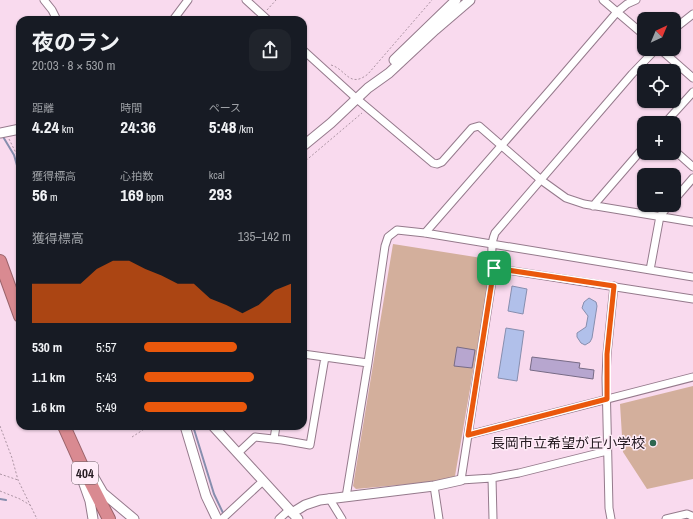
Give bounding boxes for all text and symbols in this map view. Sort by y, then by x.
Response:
north arrow [637,12,681,56]
map controls [637,12,681,212]
text: 夜のラン [32,27,120,57]
button: share [249,29,291,71]
text: 20:03 · 8 × 530 m [32,57,115,74]
button: locate [637,64,681,108]
text: 距離 [32,101,54,115]
text: 時間 [120,101,142,115]
text: ペース [209,101,241,115]
text: 4.24 [32,115,59,138]
text: 24:36 [120,115,156,138]
text: 5:48 [209,115,237,138]
button: + [637,116,681,160]
text: km [59,122,74,136]
text: /km [237,122,254,136]
text: kcal [209,168,225,182]
button: − [637,168,681,212]
text: 獲得標高 [32,169,76,183]
text: 心拍数 [120,169,153,183]
text: 293 [209,182,232,205]
text: 56 [32,183,48,206]
text: 169 [120,183,144,206]
text: m [48,190,58,204]
text: bpm [144,190,164,204]
text: 135–142 m [238,228,291,245]
text: 獲得標高 [32,230,84,247]
pin [477,251,511,285]
icon: arrive [483,257,505,279]
text: 530 m [32,339,62,356]
text: 5:57 [96,339,117,356]
text: 1.1 km [32,369,65,386]
text: 5:43 [96,369,117,386]
text: 1.6 km [32,399,65,416]
text: 5:49 [96,399,117,416]
place label: 長岡市立希望が丘小学校 [491,434,645,452]
marker: 長岡市立希望が丘小学校 [648,438,658,448]
road number: 404 [72,462,98,484]

